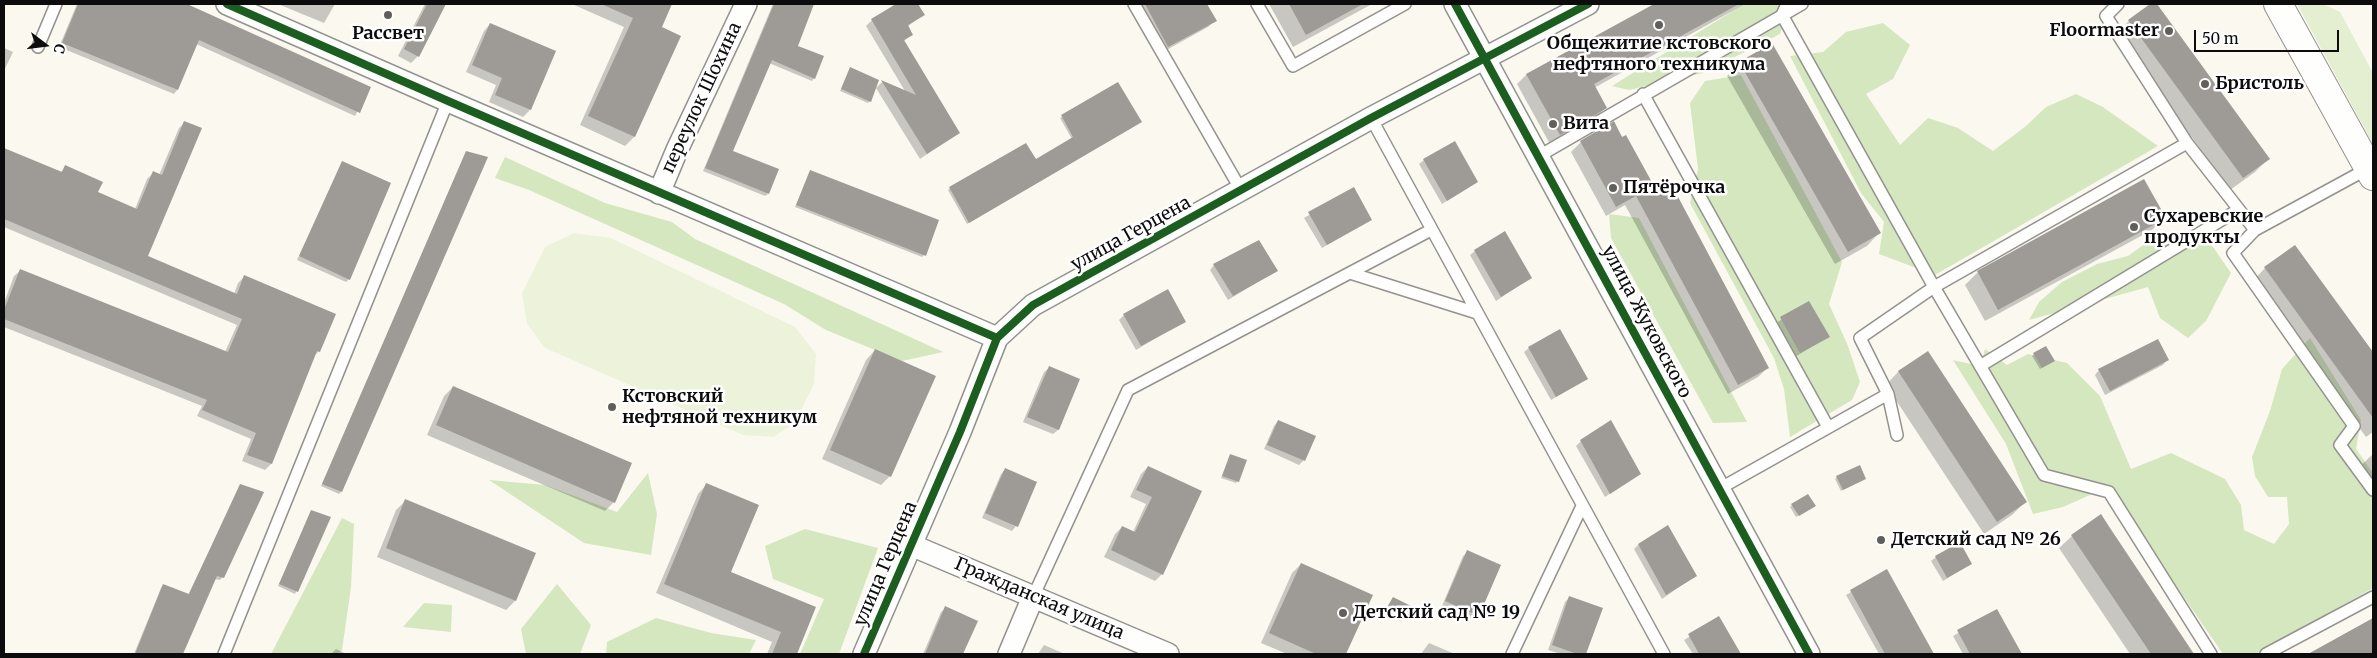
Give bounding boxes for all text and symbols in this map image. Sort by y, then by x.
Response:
marker: Рассвет [382,9,394,21]
street label: переулок Шохина [658,19,746,177]
marker: Общежитие кстовского нефтяного техникума [1653,19,1665,31]
north arrow [20,20,70,70]
place label: Floormaster [2049,20,2159,42]
scale bar [2197,20,2342,52]
place label: Рассвет [352,23,424,45]
marker: Floormaster [2163,25,2175,37]
text: 50 m [2202,29,2239,48]
place label: Общежитие кстовского нефтяного техникума [1547,33,1771,76]
text: С [50,42,69,56]
place label: Бристоль [2215,73,2304,95]
marker: Бристоль [2199,78,2211,90]
place label: Вита [1563,113,1609,135]
marker: Вита [1547,118,1559,130]
place label: Пятёрочка [1623,177,1725,199]
marker: Пятёрочка [1607,182,1619,194]
street label: улица Герцена [1067,192,1195,276]
place label: Сухаревские продукты [2144,206,2263,248]
marker: Сухаревские продукты [2128,221,2140,233]
street label: улица Жуковского [1597,242,1695,402]
place label: Кстовский нефтяной техникум [622,386,817,428]
marker: Кстовский нефтяной техникум [606,401,618,413]
street label: улица Герцена [850,498,922,630]
place label: Детский сад № 26 [1891,529,2061,551]
marker: Детский сад № 26 [1875,534,1887,546]
street label: Гражданская улица [951,553,1127,645]
place label: Детский сад № 19 [1353,602,1520,624]
marker: Детский сад № 19 [1337,607,1349,619]

